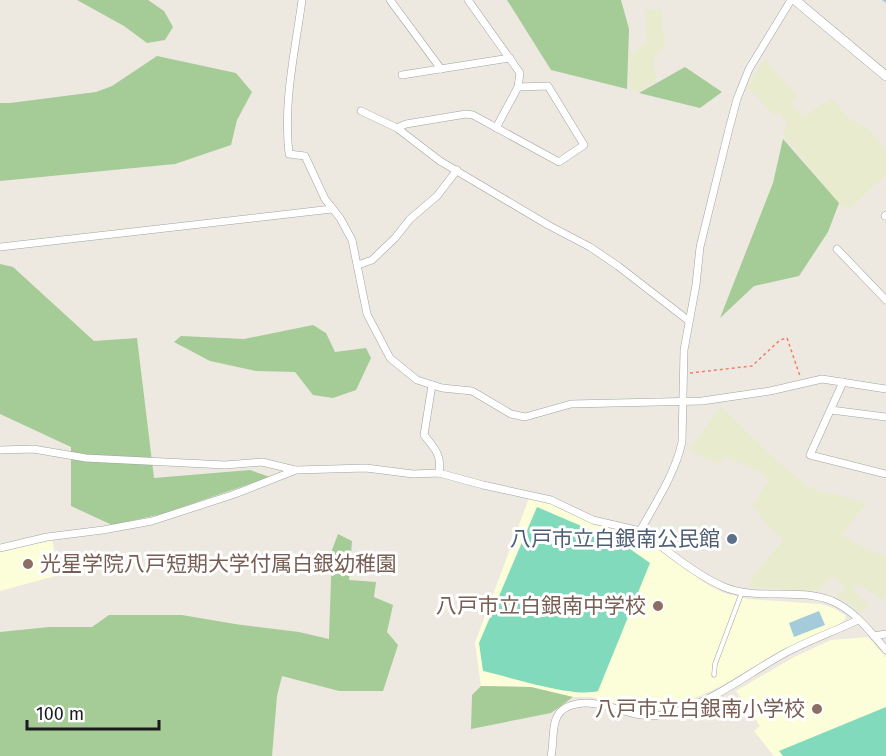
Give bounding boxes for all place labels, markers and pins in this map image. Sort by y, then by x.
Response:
place label: 八戸市立白銀南公民館 [510,526,720,552]
marker: 八戸市立白銀南公民館 [725,532,739,546]
place label: 光星学院八戸短期大学付属白銀幼稚園 [40,551,397,577]
marker: 光星学院八戸短期大学付属白銀幼稚園 [21,557,35,571]
place label: 八戸市立白銀南中学校 [436,593,646,619]
marker: 八戸市立白銀南中学校 [651,599,665,613]
place label: 八戸市立白銀南小学校 [595,696,805,722]
marker: 八戸市立白銀南小学校 [810,702,824,716]

